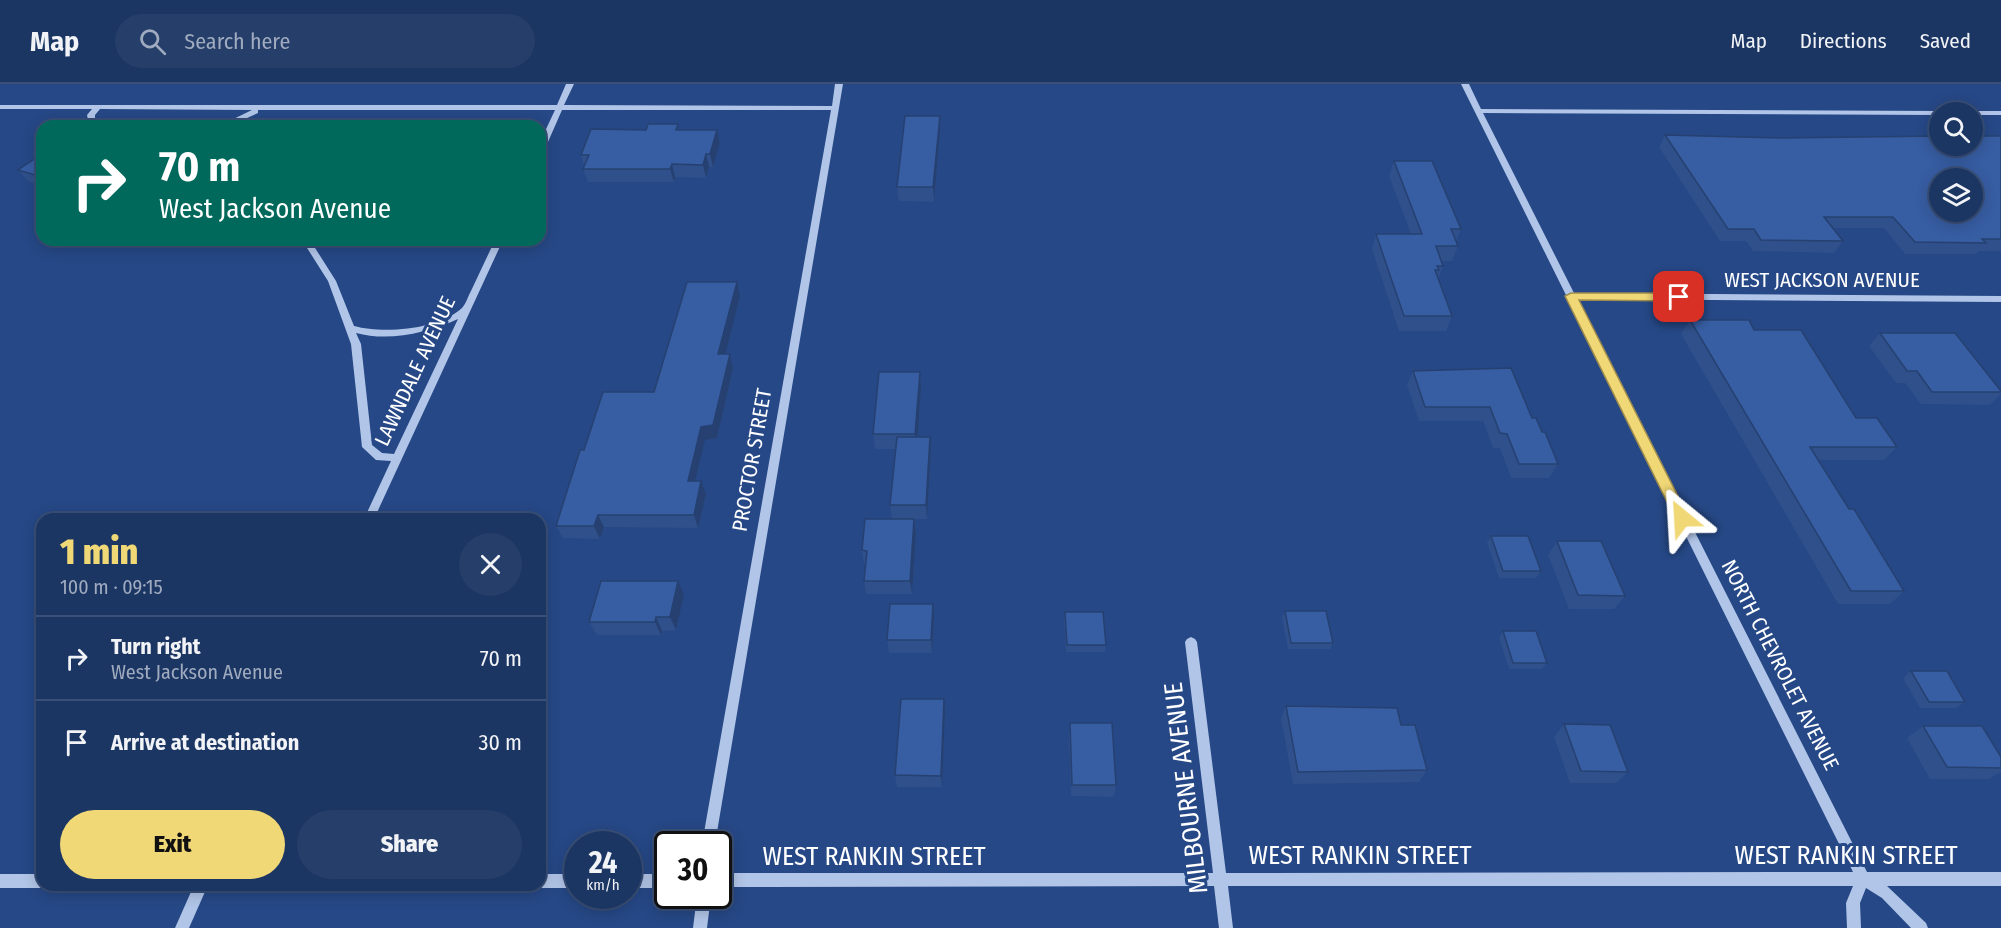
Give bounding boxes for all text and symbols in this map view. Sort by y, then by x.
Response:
search box [115,14,535,68]
text: Map [30,25,79,58]
icon: search [136,25,169,58]
text: Search here [184,28,290,55]
text: Map [1730,28,1767,54]
text: Directions [1800,28,1887,54]
text: Saved [1920,28,1971,54]
map controls [1929,102,1983,222]
button: search [1929,102,1983,156]
text: 70 m [159,142,240,192]
icon: right [60,144,138,222]
button: layers [1929,168,1983,222]
text: West Jackson Avenue [159,193,391,225]
street label: WEST JACKSON AVENUE [1724,267,1920,293]
pin [1653,271,1704,322]
icon: arrive [1662,280,1695,313]
street label: LAWNDALE AVENUE [369,292,461,450]
street label: PROCTOR STREET [727,386,777,534]
position arrow [1650,486,1714,550]
text: 1 min [60,530,138,574]
button: close [459,533,522,596]
street label: NORTH CHEVROLET AVENUE [1716,555,1844,775]
text: 100 m · 09:15 [60,575,163,599]
text: Turn right [111,633,200,660]
icon: right [60,642,93,675]
text: 70 m [480,645,522,672]
text: West Jackson Avenue [111,660,283,684]
street label: MILBOURNE AVENUE [1158,680,1214,896]
icon: arrive [60,726,93,759]
text: Arrive at destination [111,729,299,756]
text: 30 m [479,729,522,756]
button: Exit [60,810,285,879]
button: Share [297,810,522,879]
speed limit sign: 30 [654,831,732,909]
street label: WEST RANKIN STREET [1249,840,1471,871]
street label: WEST RANKIN STREET [1735,840,1957,871]
street label: WEST RANKIN STREET [763,841,985,872]
text: 24 [589,845,617,881]
text: km/h [586,876,620,894]

